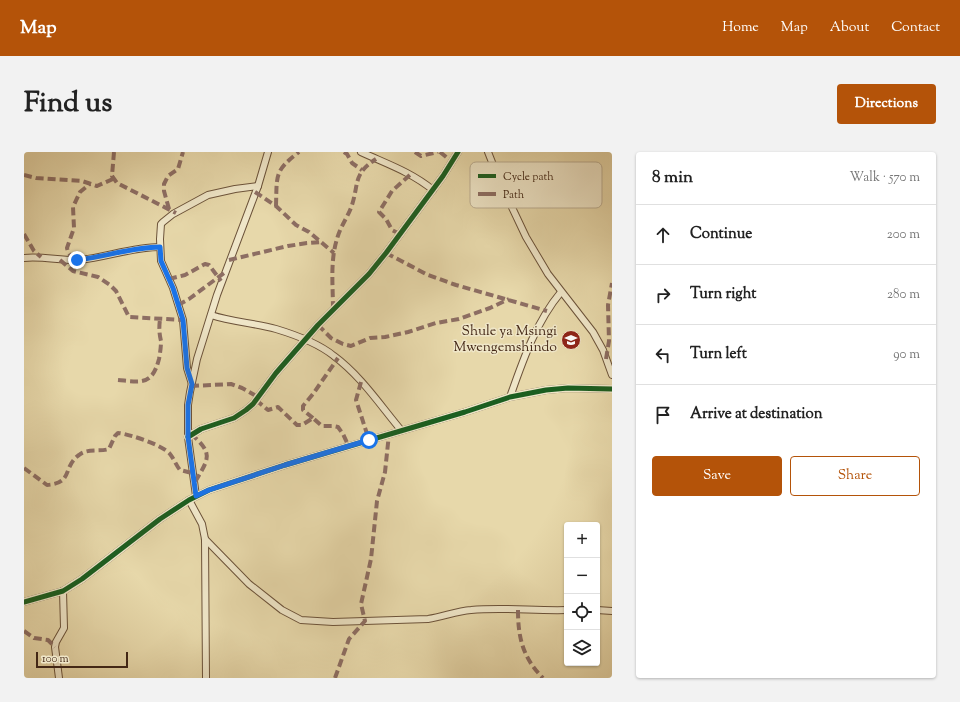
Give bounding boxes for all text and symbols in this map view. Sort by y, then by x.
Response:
text: Map [20,15,57,42]
text: Home [722,18,759,38]
text: Map [781,18,808,38]
text: About [830,18,869,38]
text: Contact [891,18,940,38]
text: Find us [24,84,112,124]
button: Directions [837,84,936,124]
legend [470,162,602,208]
text: 8 min [652,166,693,190]
text: Cycle path [503,169,554,185]
text: Walk · 570 m [850,169,920,187]
text: Path [503,187,525,203]
icon: ahead [652,224,674,246]
text: Continue [690,224,752,245]
text: 200 m [887,226,920,244]
route end [68,251,86,269]
icon: right [652,284,674,306]
text: Turn right [690,284,756,305]
text: 280 m [887,286,920,304]
place label: Shule ya Msingi Mwengemshindo [453,322,557,358]
school or university icon: Shule ya Msingi Mwengemshindo [560,329,582,351]
icon: left [652,344,674,366]
text: Turn left [690,344,747,365]
text: 90 m [893,346,920,364]
icon: arrive [652,404,674,426]
text: Arrive at destination [690,404,823,425]
route start [360,431,378,449]
button: Save [652,456,782,496]
button: Share [790,456,920,496]
map controls [564,522,600,666]
button: + [564,522,600,558]
button: − [564,558,600,594]
button: locate [564,594,600,630]
button: layers [564,630,600,666]
scale bar [36,650,128,669]
text: 100 m [42,651,69,667]

